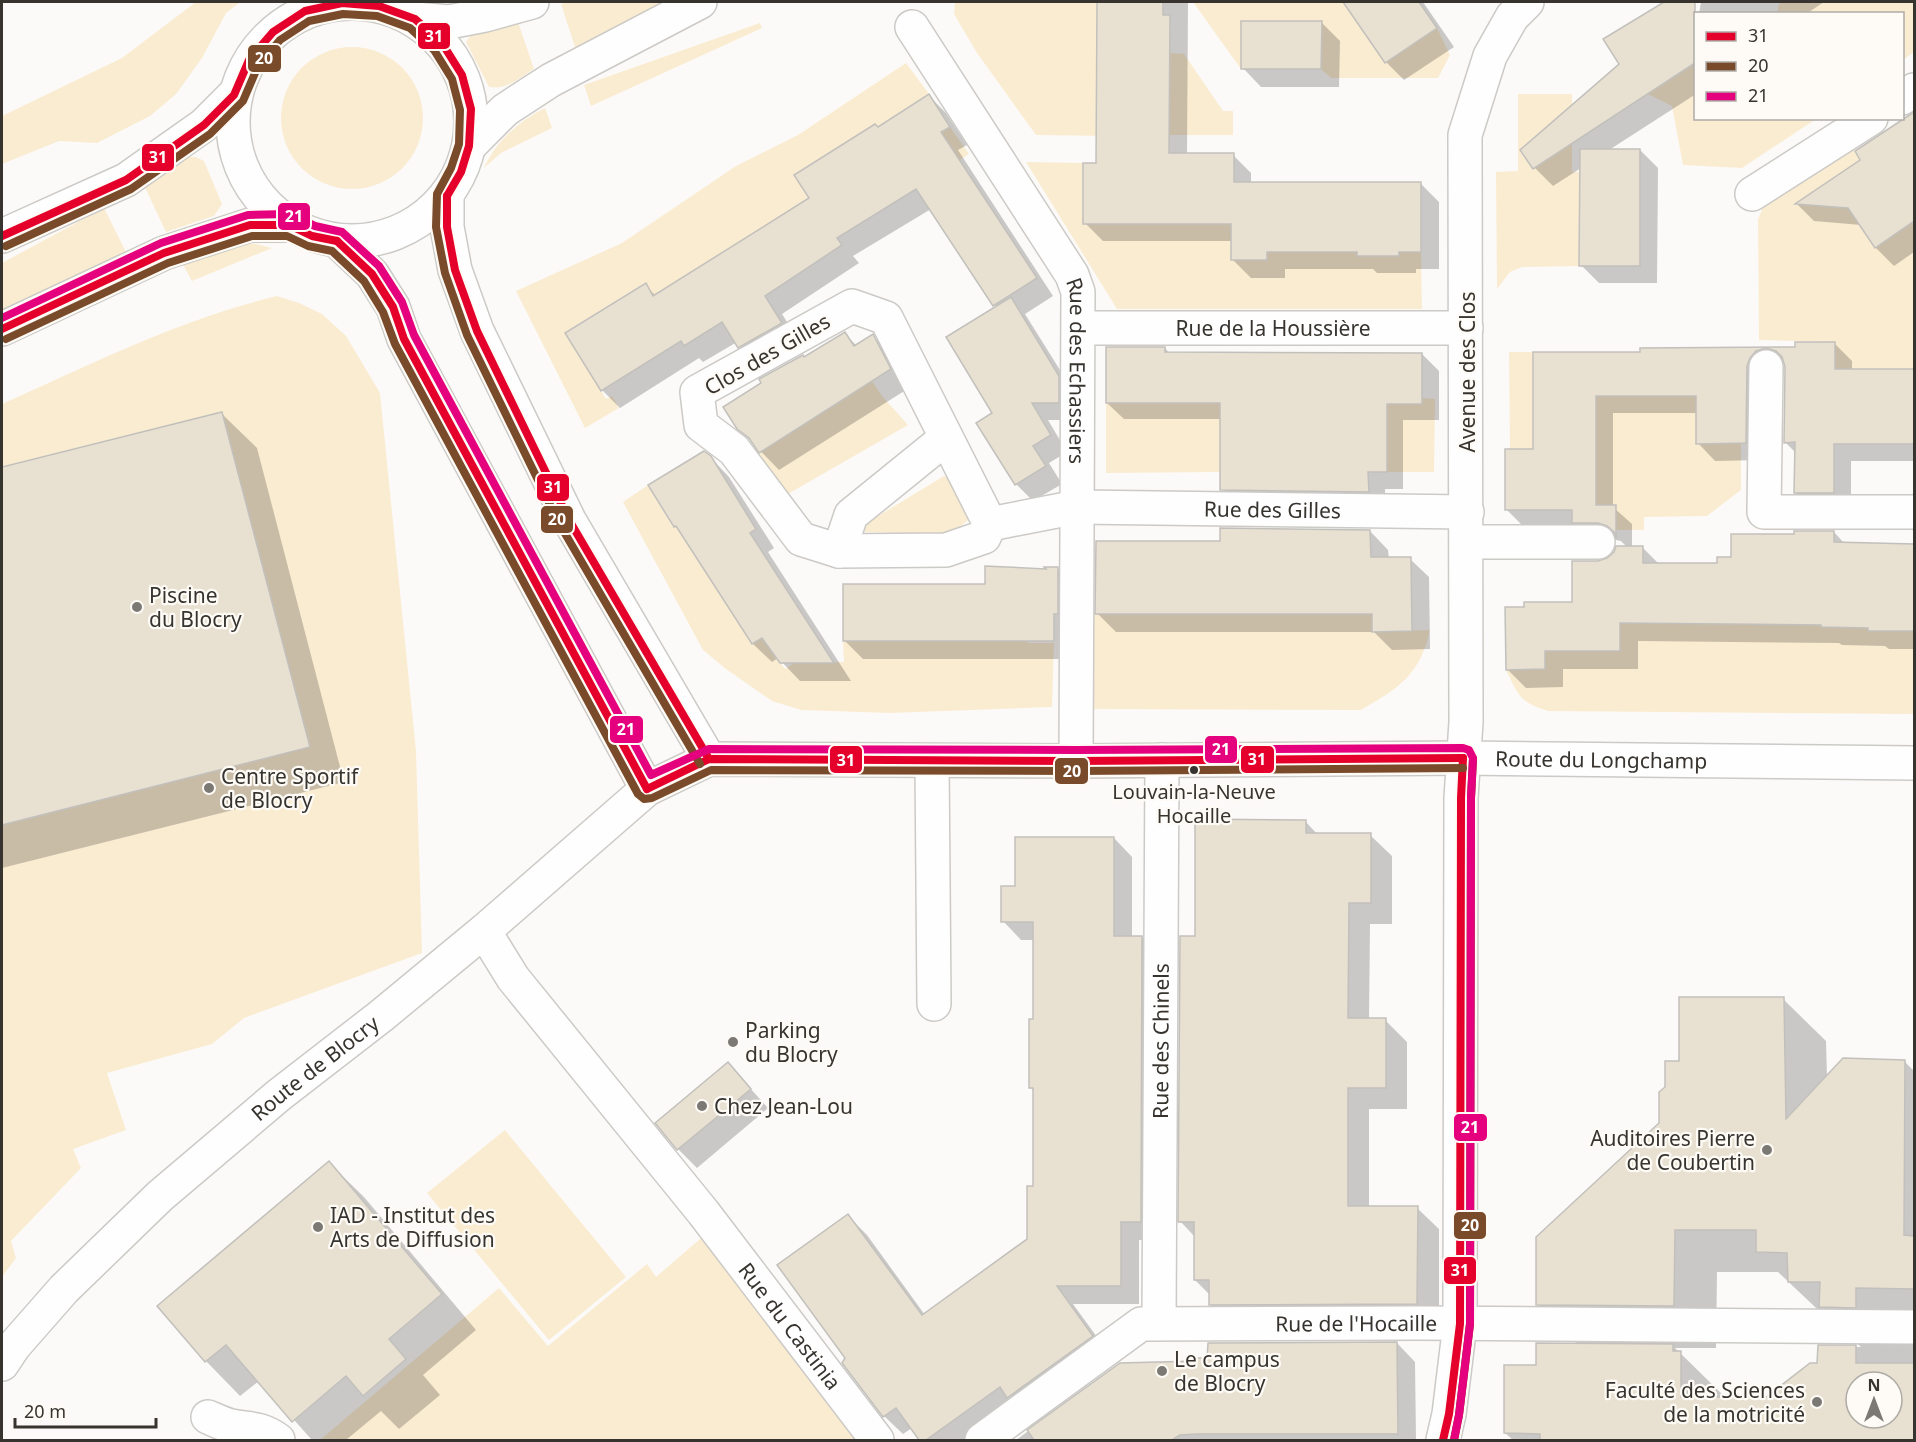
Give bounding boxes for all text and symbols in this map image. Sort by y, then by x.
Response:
legend [1694,12,1904,120]
line badge: 31 [417,22,451,50]
text: 31 [1748,23,1769,47]
text: 31 [425,25,443,47]
line badge: 20 [247,44,282,73]
text: 20 [255,47,273,69]
text: 20 [1748,53,1769,77]
text: 21 [1748,83,1769,107]
line badge: 31 [141,143,175,172]
text: 31 [149,146,167,168]
line badge: 21 [277,202,311,231]
text: 21 [285,205,303,227]
street label: Rue des Echassiers [1060,274,1092,464]
street label: Avenue des Clos [1453,292,1481,452]
street label: Clos des Gilles [699,307,835,401]
street label: Rue de la Houssière [1175,314,1371,342]
line badge: 31 [536,473,570,502]
text: 31 [544,476,562,498]
street label: Rue des Gilles [1204,495,1341,524]
line badge: 20 [540,505,574,534]
text: 20 [548,508,566,530]
place label: Piscine du Blocry [149,581,242,633]
marker: Piscine du Blocry [130,600,144,614]
line badge: 21 [609,715,644,744]
text: 21 [617,718,635,740]
line badge: 21 [1204,735,1238,764]
text: 21 [1212,738,1230,760]
street label: Route du Longchamp [1495,744,1707,775]
line badge: 31 [829,745,863,774]
line badge: 31 [1240,745,1275,774]
text: 31 [1248,748,1266,770]
text: 31 [837,749,855,771]
line badge: 20 [1054,757,1089,785]
text: 20 [1063,760,1081,782]
place label: Centre Sportif de Blocry [221,762,360,814]
marker: Louvain-la-Neuve Hocaille [1188,764,1200,776]
place label: Louvain-la-Neuve Hocaille [1112,778,1276,829]
marker: Centre Sportif de Blocry [202,781,216,795]
street label: Rue des Chinels [1146,963,1175,1119]
street label: Route de Blocry [245,1009,385,1127]
place label: Parking du Blocry [745,1016,838,1068]
marker: Parking du Blocry [726,1035,740,1049]
place label: Chez Jean-Lou [714,1092,853,1120]
marker: Chez Jean-Lou [695,1099,709,1113]
line badge: 21 [1453,1113,1488,1142]
text: 21 [1461,1116,1479,1138]
place label: Auditoires Pierre de Coubertin [1590,1124,1755,1176]
marker: Auditoires Pierre de Coubertin [1760,1143,1774,1157]
place label: IAD - Institut des Arts de Diffusion [330,1201,495,1253]
line badge: 20 [1453,1211,1487,1240]
text: 20 [1461,1214,1479,1236]
marker: IAD - Institut des Arts de Diffusion [311,1220,325,1234]
line badge: 31 [1443,1256,1477,1285]
street label: Rue du Castinia [732,1257,848,1395]
text: 31 [1451,1259,1469,1281]
street label: Rue de l'Hocaille [1275,1309,1437,1338]
place label: Le campus de Blocry [1174,1345,1280,1397]
marker: Le campus de Blocry [1155,1364,1169,1378]
north arrow [1844,1370,1904,1430]
text: N [1867,1374,1881,1396]
place label: Faculté des Sciences de la motricité [1605,1376,1805,1428]
scale bar [15,1391,156,1429]
marker: Faculté des Sciences de la motricité [1810,1395,1824,1409]
text: 20 m [24,1399,66,1423]

